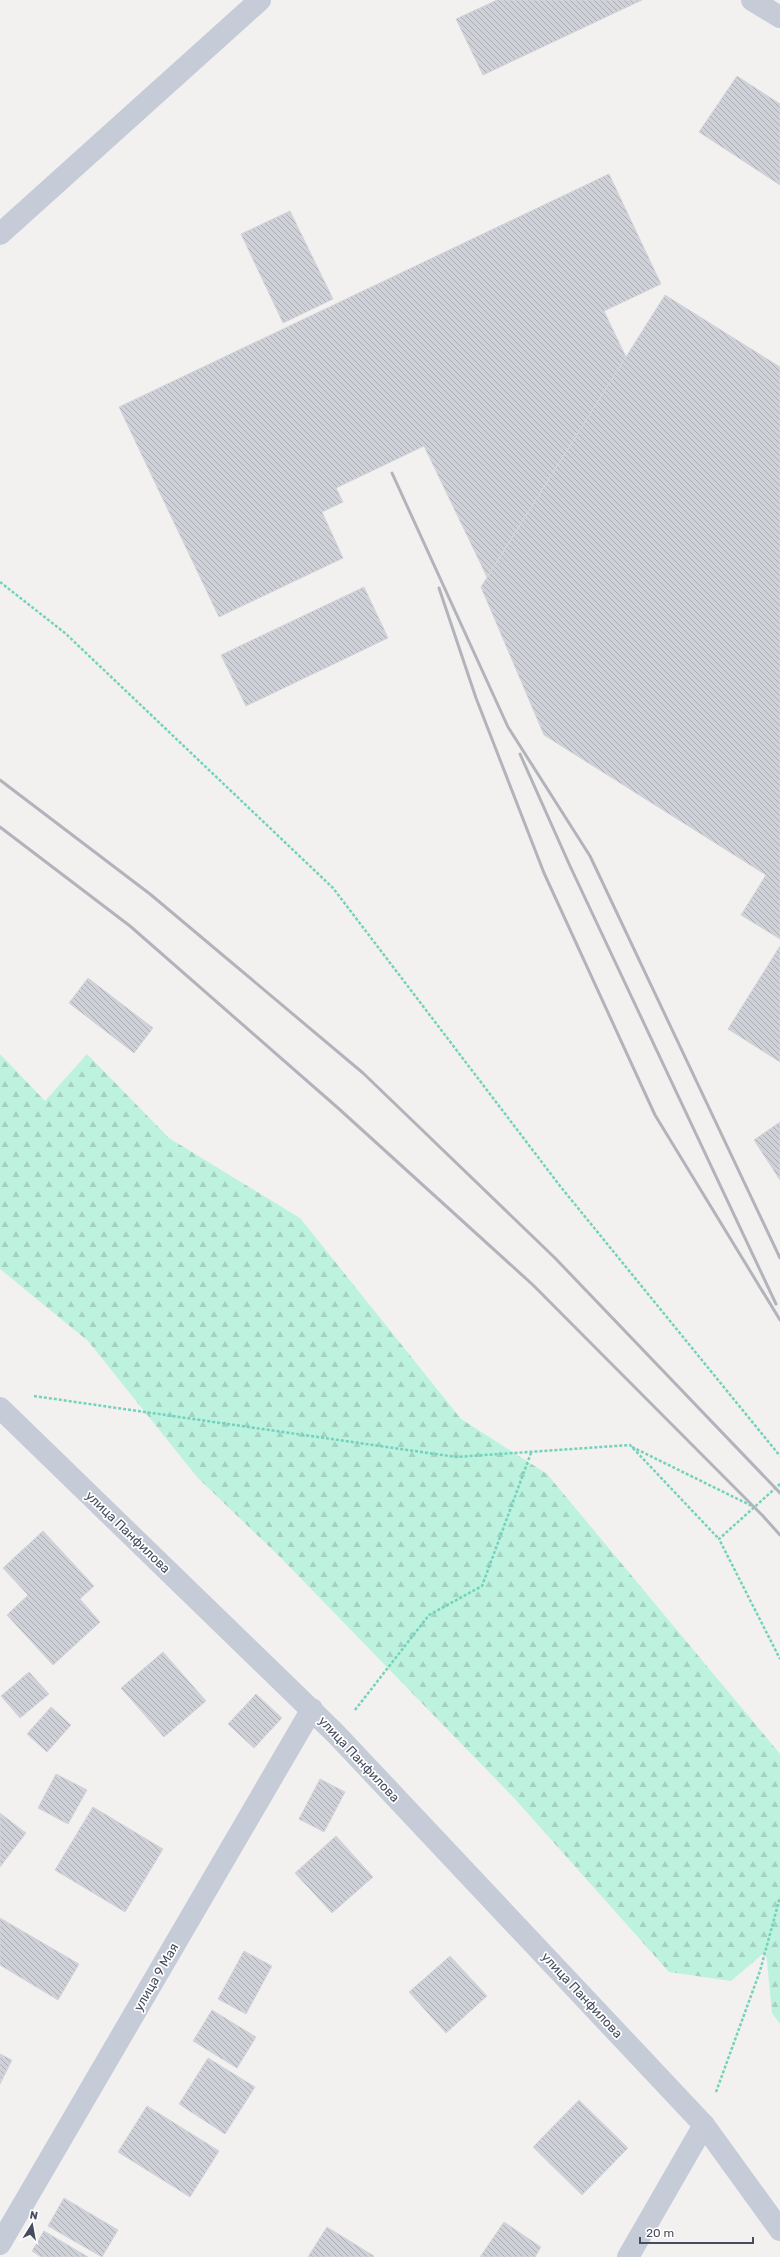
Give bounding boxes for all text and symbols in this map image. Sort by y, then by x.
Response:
street label: улица Панфилова [83,1488,173,1576]
street label: улица Панфилова [315,1713,403,1805]
street label: улица 9 Мая [130,1940,182,2014]
street label: улица Панфилова [538,1949,626,2041]
north arrow [12,2205,52,2245]
text: N [29,2209,39,2223]
scale bar [640,2219,753,2245]
text: 20 m [646,2226,674,2240]

